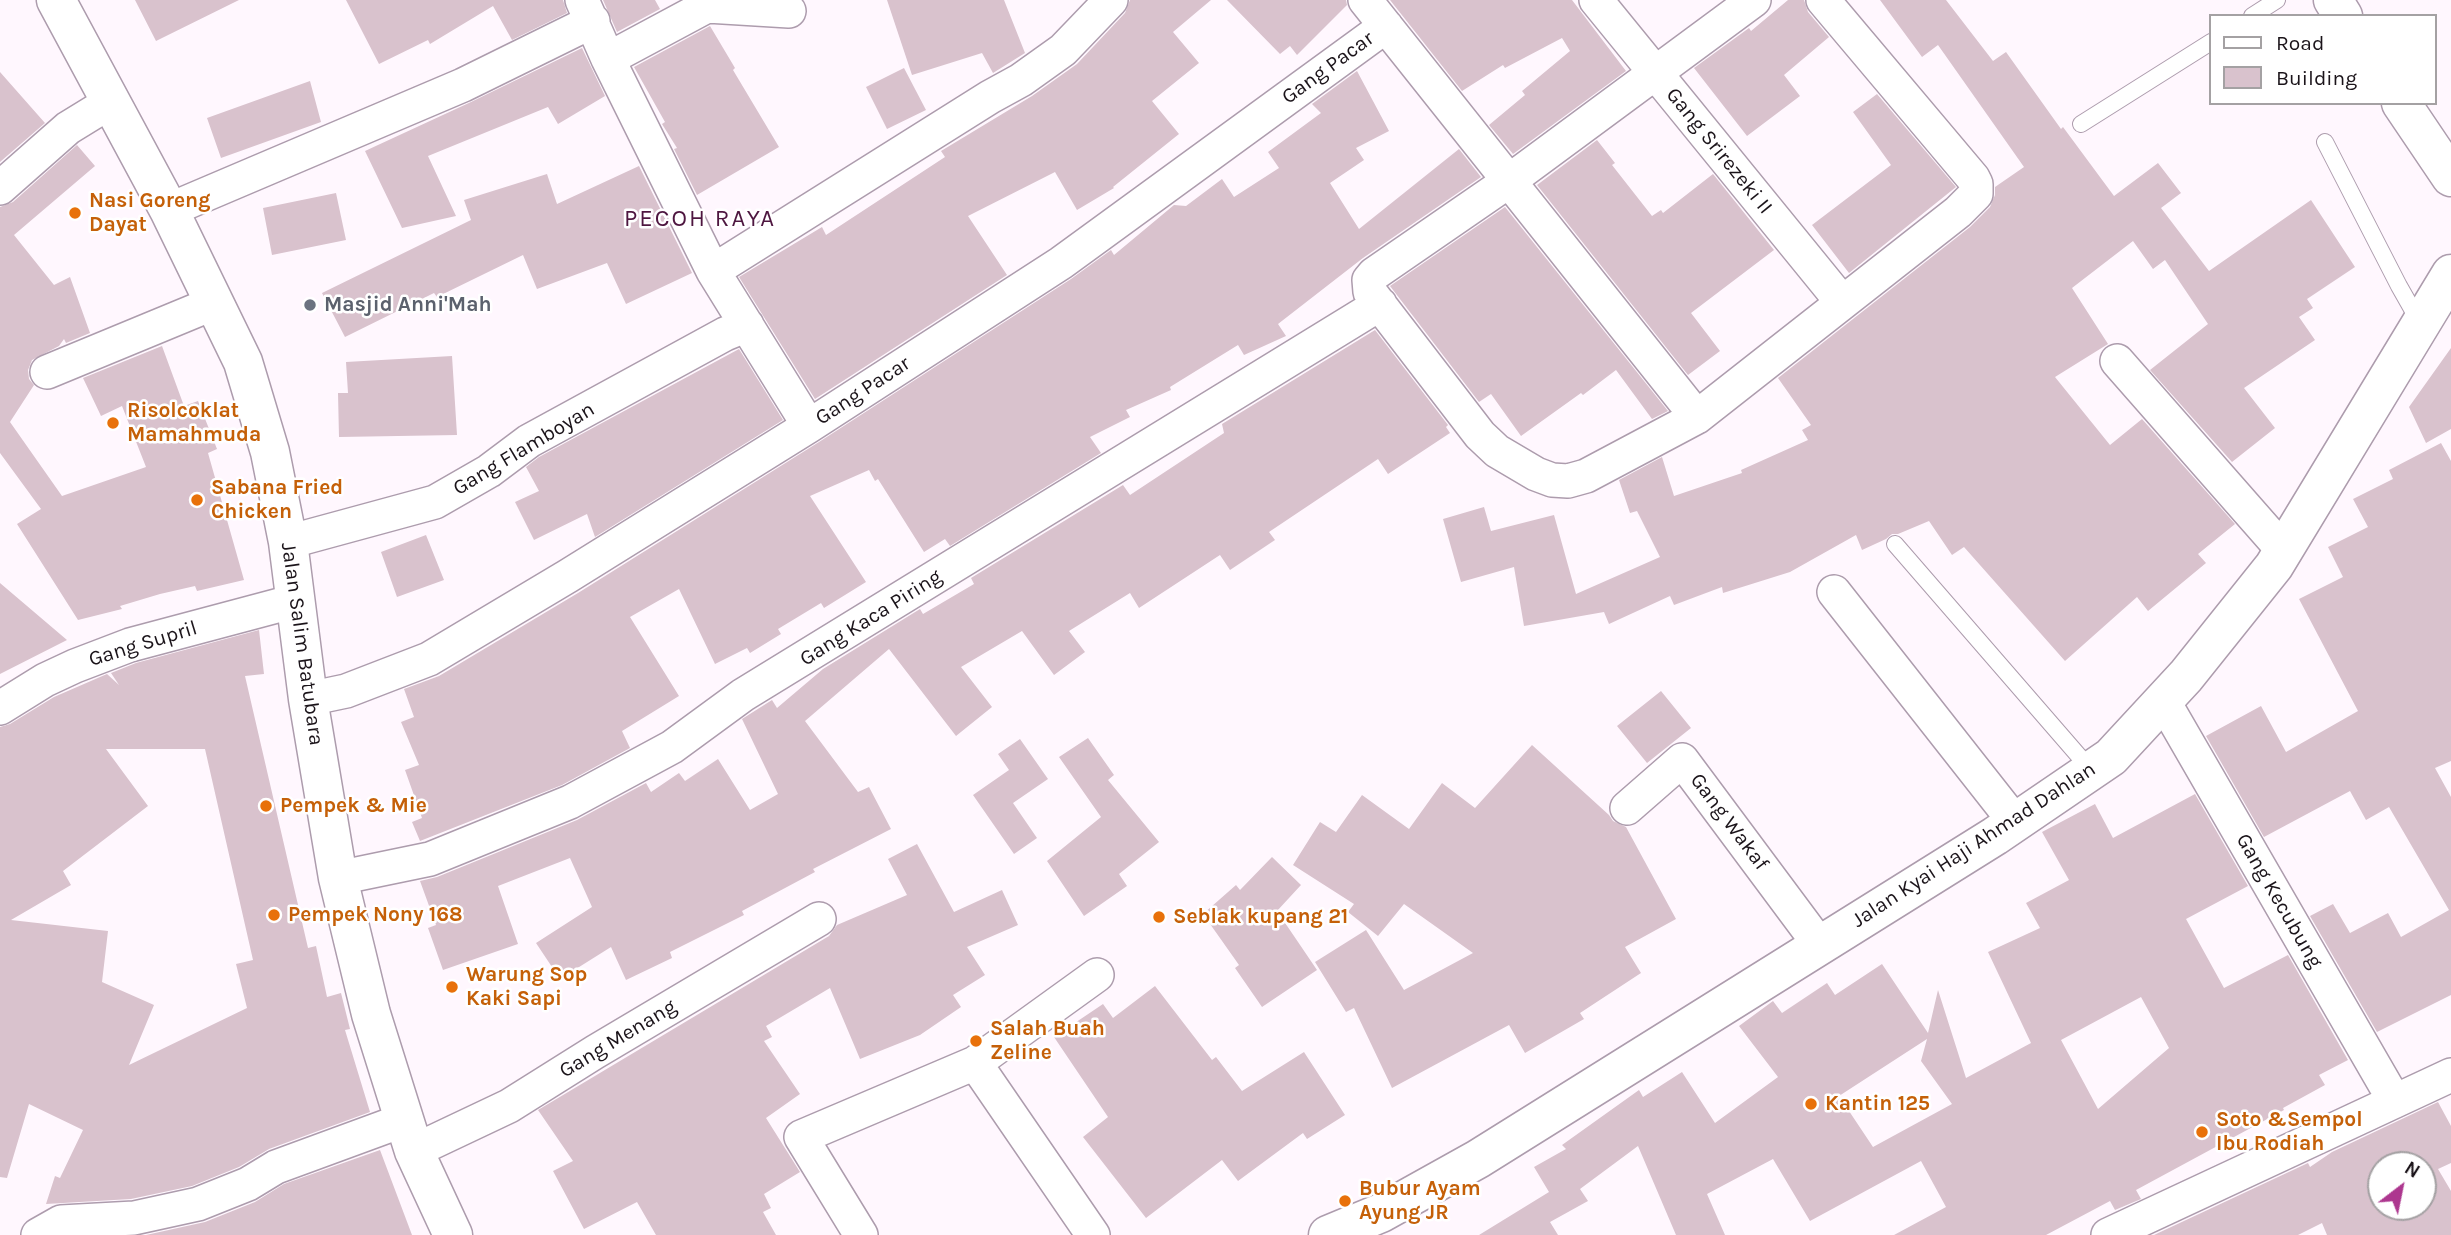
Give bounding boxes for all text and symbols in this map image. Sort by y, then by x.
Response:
legend [2210,14,2437,105]
street label: Gang Pacar [1277,26,1379,110]
text: Road [2276,31,2324,55]
text: Building [2276,66,2357,90]
street label: Gang Srirezeki II [1660,83,1778,219]
place label: Nasi Goreng Dayat [89,188,210,238]
marker: Nasi Goreng Dayat [67,205,83,221]
district label: PECOH RAYA [625,205,775,233]
place label: Masjid Anni'Mah [324,292,492,318]
marker: Masjid Anni'Mah [302,297,318,313]
street label: Gang Pacar [811,351,915,431]
street label: Gang Flamboyan [449,397,599,501]
place label: Risolcoklat Mamahmuda [127,398,261,448]
marker: Risolcoklat Mamahmuda [105,415,121,431]
place label: Sabana Fried Chicken [211,475,343,525]
marker: Sabana Fried Chicken [189,492,205,508]
street label: Jalan Salim Batubara [275,541,329,747]
street label: Gang Kaca Piring [795,564,947,672]
street label: Gang Supril [86,616,200,672]
street label: Jalan Kyai Haji Ahmad Dahlan [1847,757,2101,933]
street label: Gang Wakaf [1684,769,1774,875]
place label: Pempek & Mie [280,793,427,819]
marker: Pempek & Mie [258,798,274,814]
street label: Gang Kecubung [2230,829,2328,973]
place label: Pempek Nony 168 [288,902,463,928]
place label: Seblak kupang 21 [1173,904,1348,930]
marker: Pempek Nony 168 [266,907,282,923]
marker: Seblak kupang 21 [1151,909,1167,925]
place label: Warung Sop Kaki Sapi [466,962,587,1012]
marker: Warung Sop Kaki Sapi [444,979,460,995]
street label: Gang Menang [555,994,681,1084]
place label: Salah Buah Zeline [990,1016,1105,1066]
marker: Salah Buah Zeline [968,1033,984,1049]
place label: Kantin 125 [1825,1091,1930,1117]
marker: Kantin 125 [1803,1096,1819,1112]
place label: Soto &Sempol Ibu Rodiah [2216,1107,2363,1157]
marker: Soto &Sempol Ibu Rodiah [2194,1124,2210,1140]
north arrow [2367,1151,2437,1221]
text: N [2400,1157,2424,1183]
place label: Bubur Ayam Ayung JR [1359,1176,1481,1226]
marker: Bubur Ayam Ayung JR [1337,1193,1353,1209]

